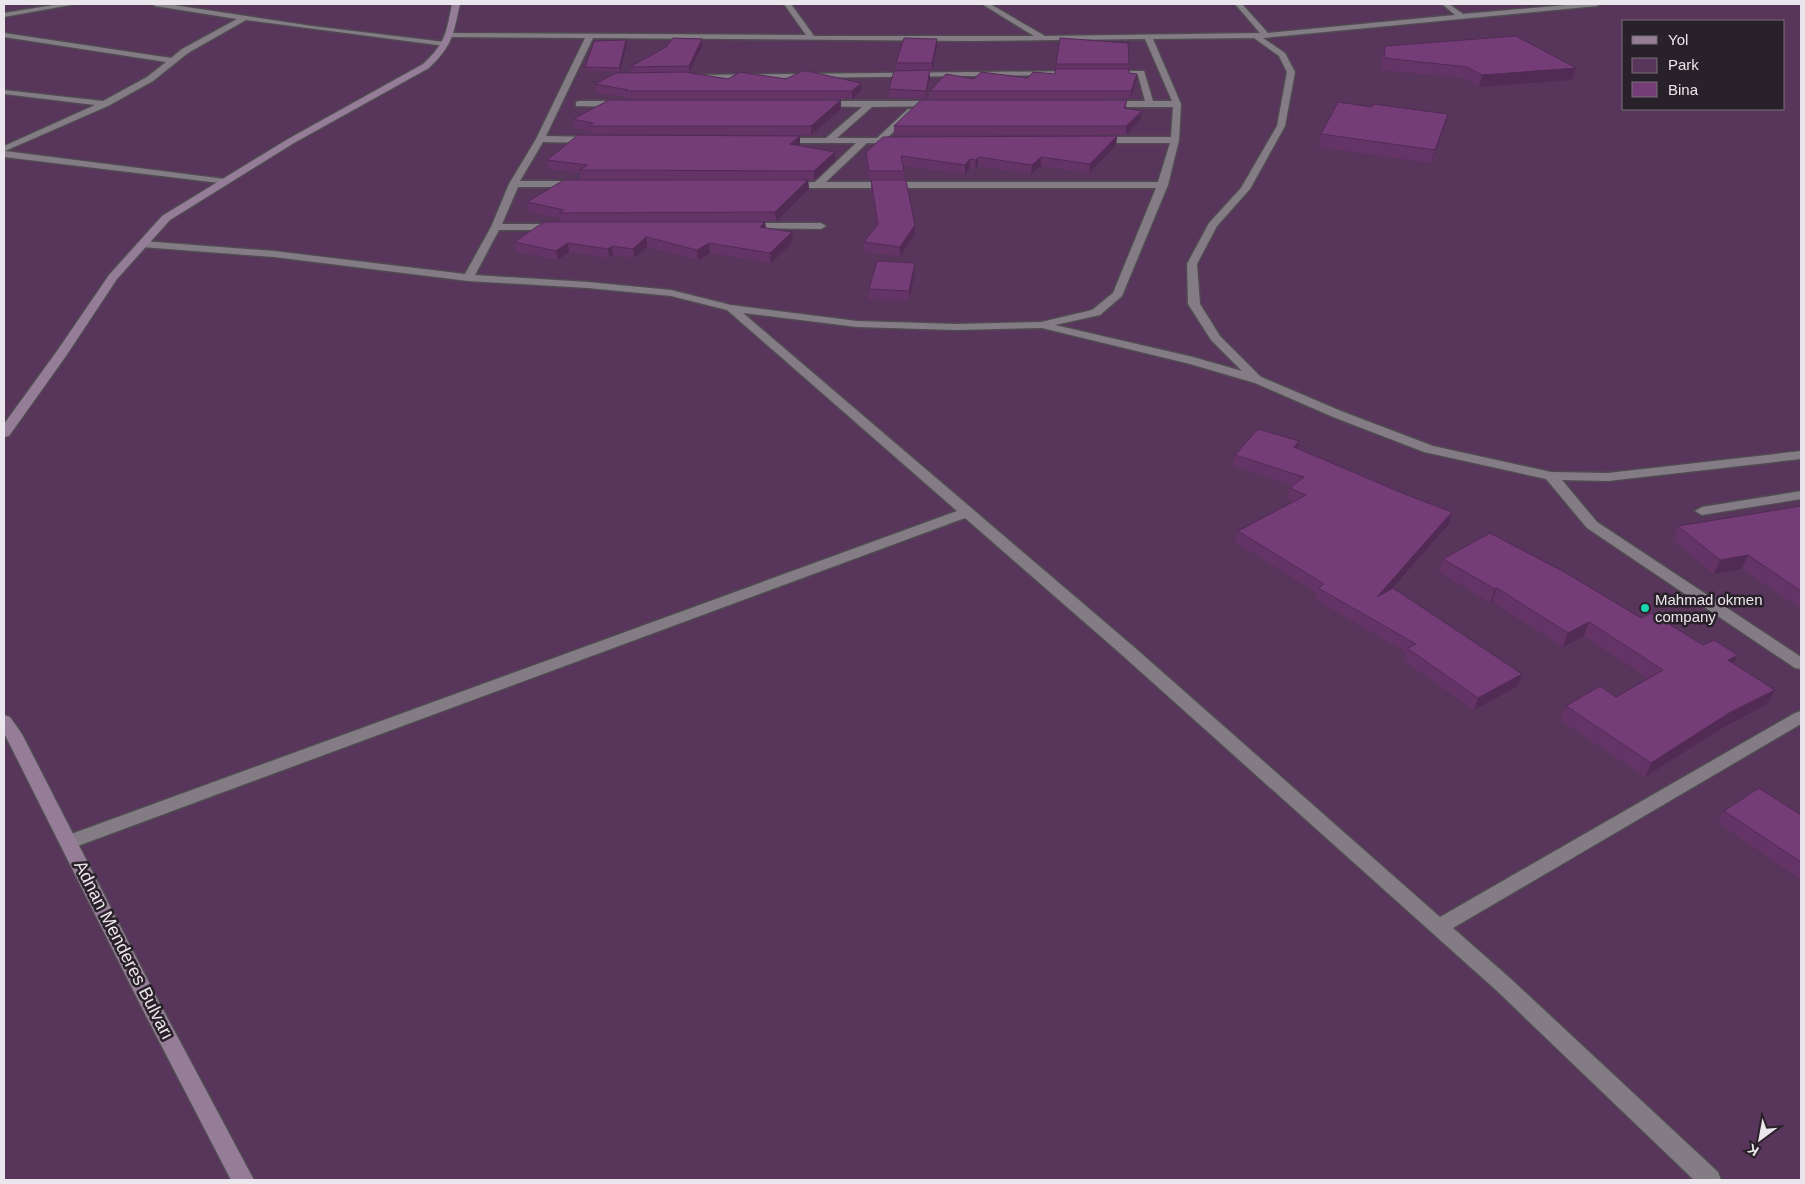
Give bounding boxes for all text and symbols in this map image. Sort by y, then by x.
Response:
legend [1622,20,1785,110]
text: Yol [1668,31,1688,48]
text: Park [1668,56,1699,73]
text: Bina [1668,81,1699,98]
place label: Mahmad okmen company [1655,591,1763,625]
marker: Mahmad okmen company [1639,602,1651,614]
street label: Adnan Menderes Bulvarı [70,857,178,1043]
north arrow [1735,1114,1785,1164]
text: K [1745,1141,1762,1159]

